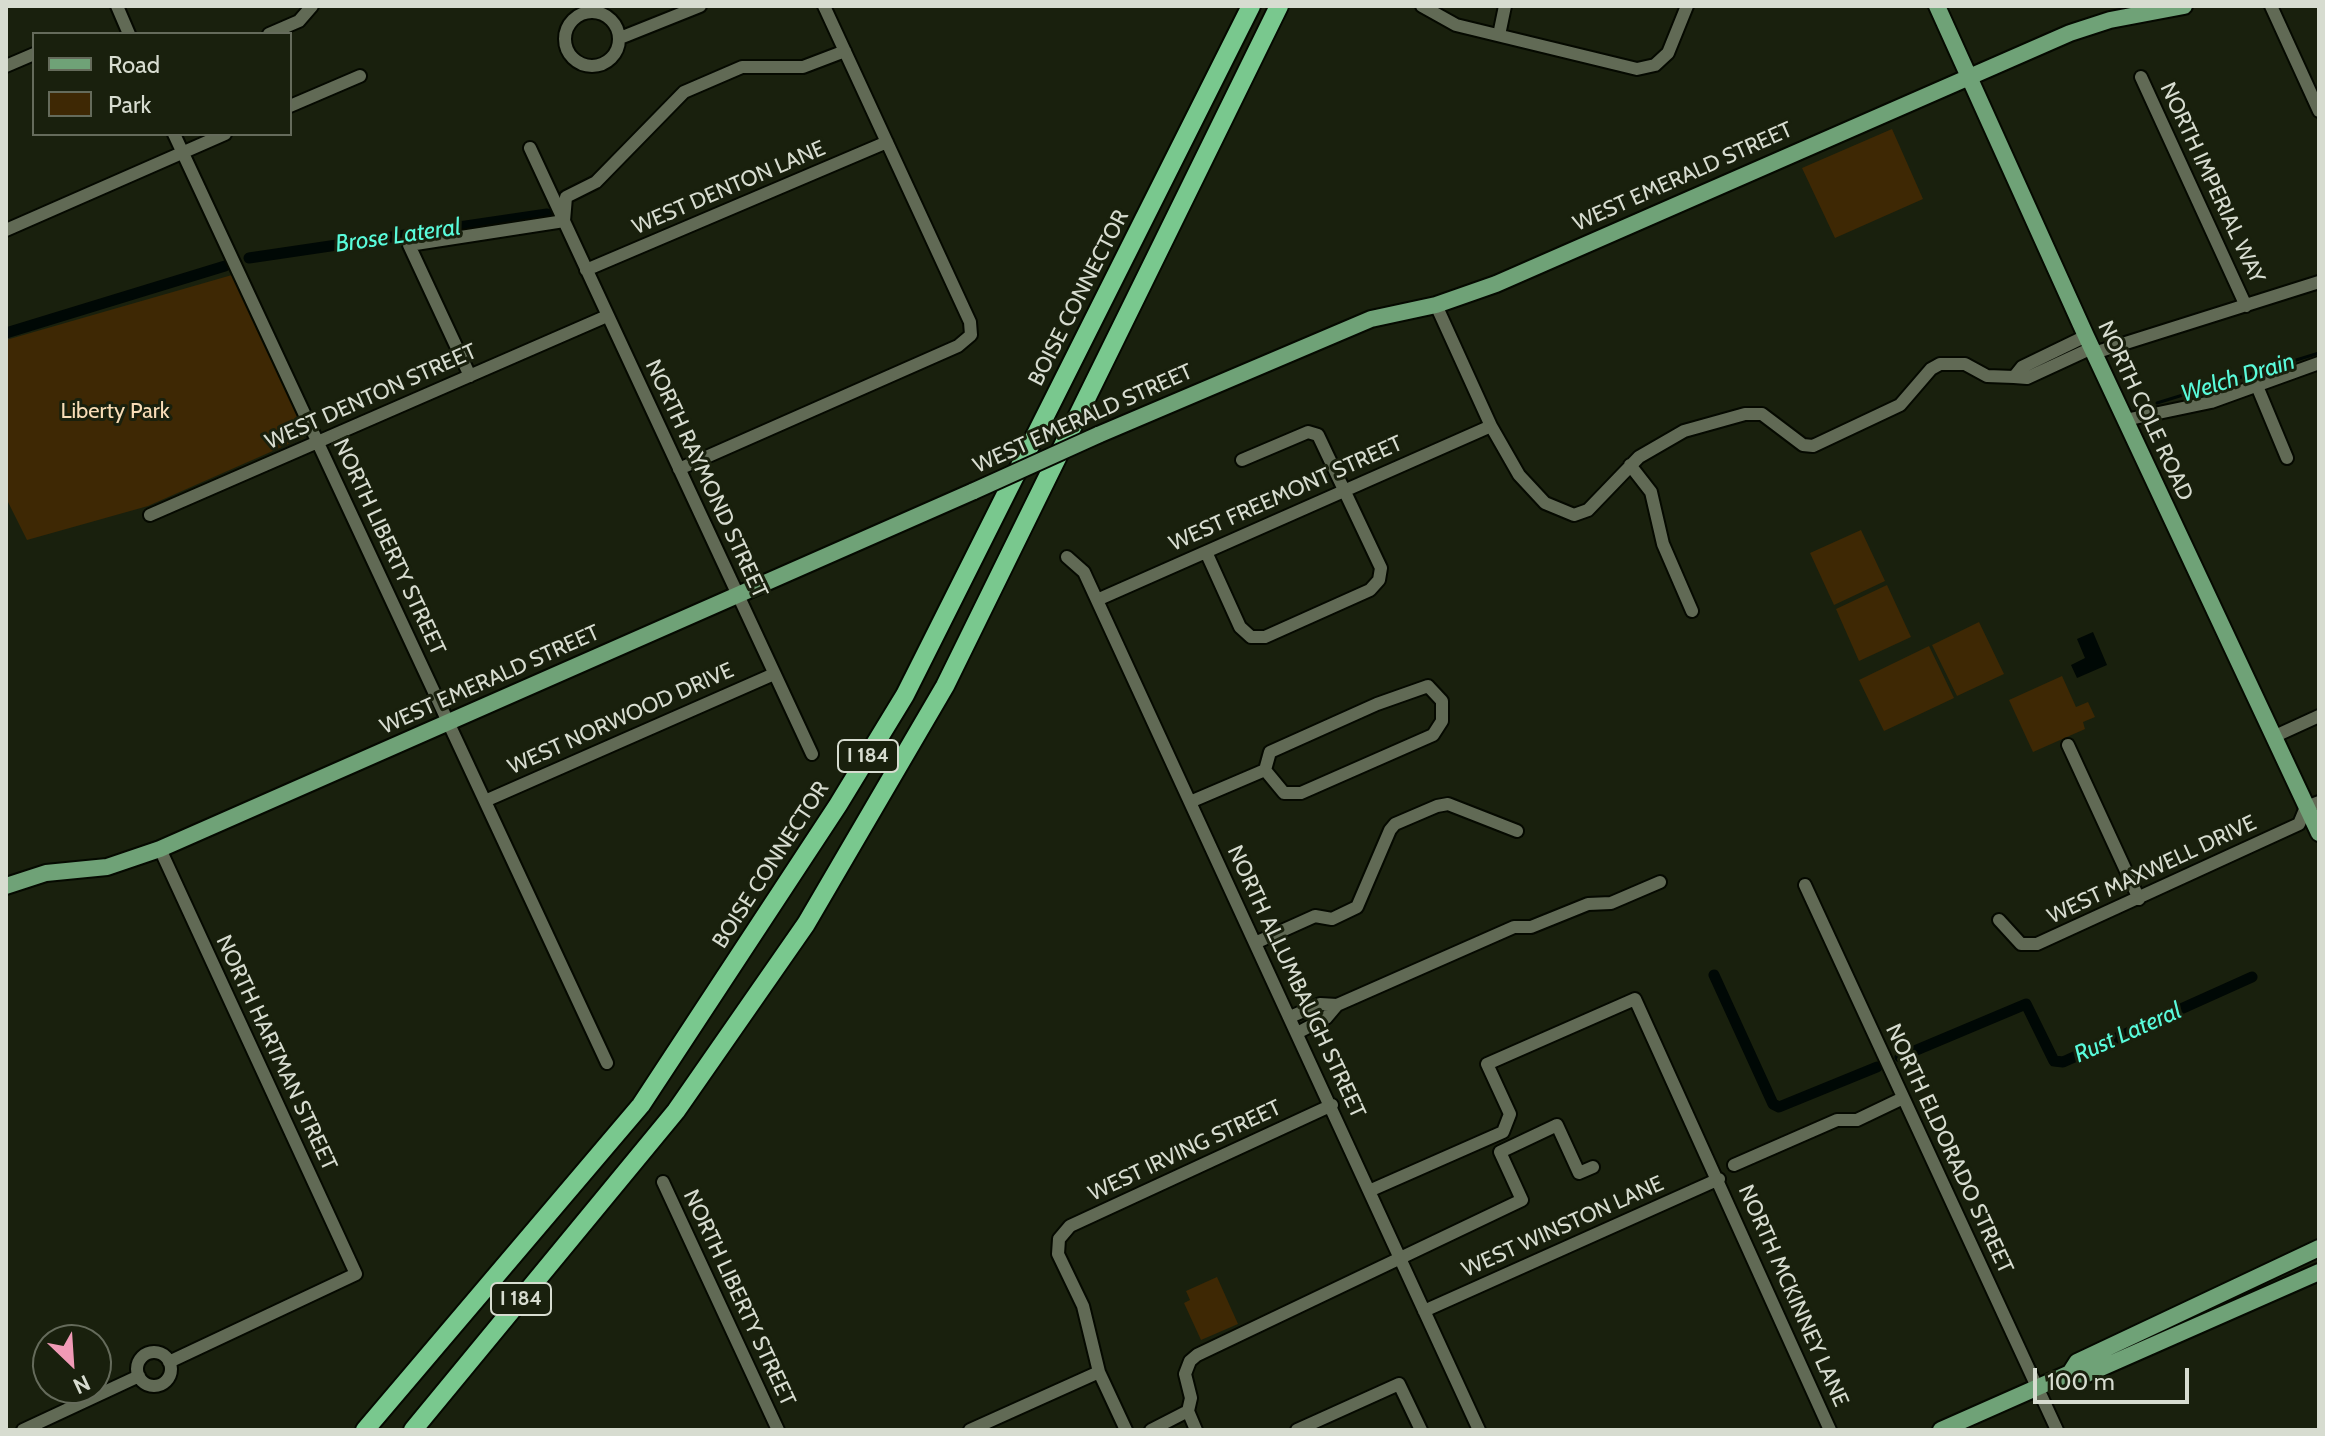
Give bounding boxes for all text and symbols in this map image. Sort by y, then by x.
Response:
legend [32,32,292,136]
text: Road [108,50,160,79]
street label: NORTH IMPERIAL WAY [2154,78,2270,288]
text: Park [108,90,151,119]
street label: WEST EMERALD STREET [1569,117,1797,237]
street label: WEST DENTON LANE [629,135,829,241]
street label: BOISE CONNECTOR [1023,206,1135,390]
water label: Brose Lateral [334,213,462,259]
street label: NORTH COLE ROAD [2092,317,2198,505]
street label: WEST DENTON STREET [261,338,481,456]
water label: Welch Drain [2178,347,2298,409]
street label: NORTH RAYMOND STREET [639,356,773,602]
street label: WEST EMERALD STREET [969,359,1197,479]
park label: Liberty Park [60,399,170,425]
street label: WEST FREEMONT STREET [1165,431,1407,557]
street label: NORTH LIBERTY STREET [327,435,451,659]
street label: WEST EMERALD STREET [376,620,604,740]
street label: WEST NORWOOD DRIVE [504,657,738,781]
road number: I 184 [838,740,898,772]
street label: BOISE CONNECTOR [707,777,835,953]
street label: WEST MAXWELL DRIVE [2043,810,2261,930]
street label: NORTH ALLUMBAUGH STREET [1221,841,1371,1123]
street label: NORTH HARTMAN STREET [210,931,342,1175]
water label: Rust Lateral [2070,997,2186,1069]
street label: NORTH ELDORADO STREET [1879,1020,2019,1278]
street label: WEST IRVING STREET [1084,1095,1286,1207]
street label: WEST WINSTON LANE [1458,1171,1668,1283]
street label: NORTH MCKINNEY LANE [1732,1181,1854,1411]
street label: NORTH LIBERTY STREET [677,1186,801,1410]
road number: I 184 [491,1283,551,1315]
north arrow [32,1324,112,1404]
scale bar [2037,1352,2193,1402]
text: 100 m [2047,1367,2115,1396]
text: N [69,1369,94,1400]

